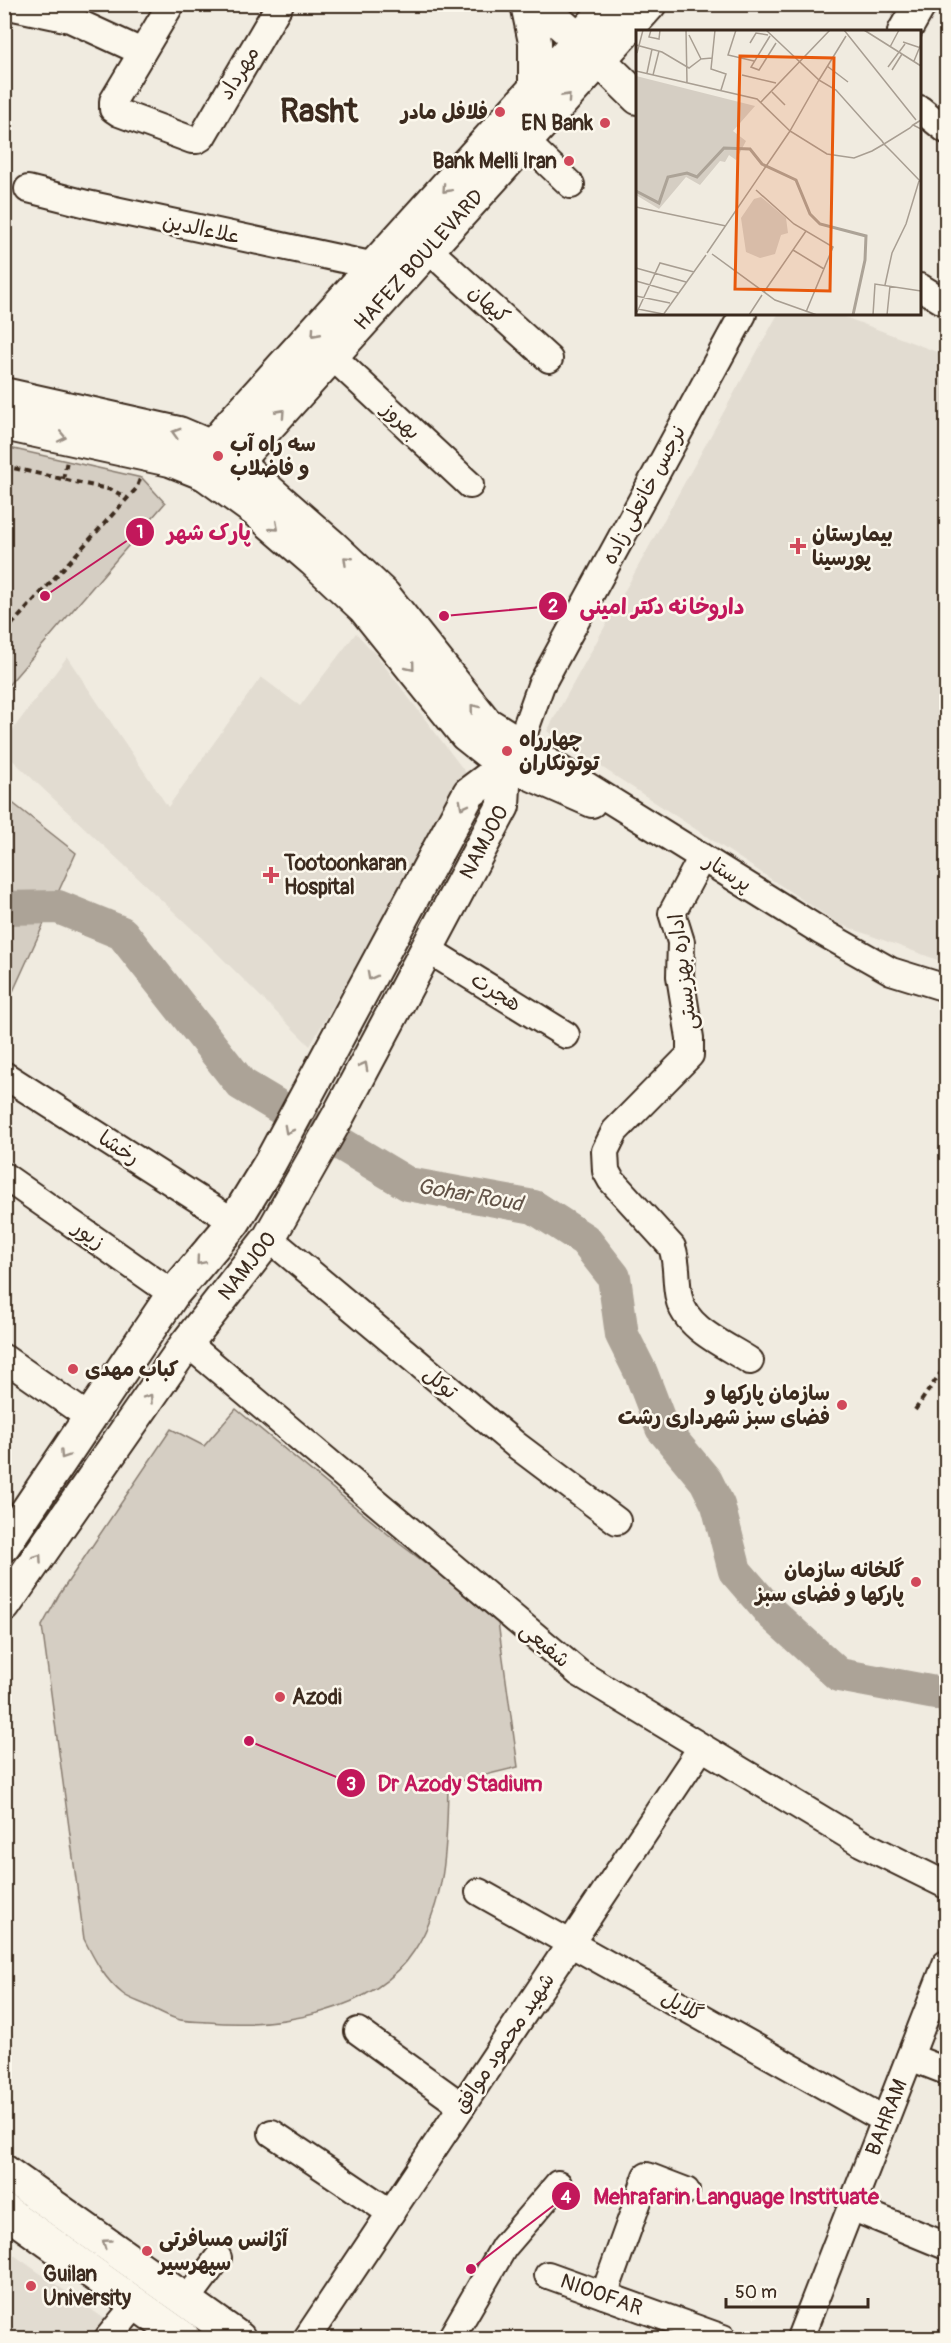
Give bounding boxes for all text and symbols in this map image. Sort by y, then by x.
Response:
inset map [636,30,921,315]
street label: مهرداد [212,41,266,105]
district label: Rasht [280,91,359,132]
one-way arrow [560,93,571,104]
place label: فلافل مادر [399,99,488,126]
marker: فلافل مادر [493,105,507,119]
place label: EN Bank [521,110,593,137]
marker: EN Bank [598,116,612,130]
place label: Bank Melli Iran [433,148,557,175]
marker: Bank Melli Iran [562,154,576,168]
one-way arrow [442,182,453,192]
street label: HAFEZ BOULEVARD [348,183,490,336]
street label: علاءالدین [160,208,242,250]
street label: کیهان [463,278,515,330]
one-way arrow [311,326,322,337]
street label: بهروز [374,395,426,446]
one-way arrow [274,409,285,420]
street label: نرجس خانعلی زاده [596,421,692,569]
one-way arrow [171,427,181,440]
one-way arrow [56,429,66,442]
place label: سه راه آب و فاضلاب [230,431,316,482]
marker: سه راه آب و فاضلاب [211,449,225,463]
callout: پارک شهر [125,512,263,552]
text: پارک شهر [165,519,251,547]
one-way arrow [268,520,279,531]
text: 1 [136,521,144,544]
place label: بیمارستان پورسینا [812,521,893,572]
marker: بیمارستان پورسینا [789,537,807,555]
one-way arrow [344,556,354,567]
callout: داروخانه دکتر امینی [538,586,756,626]
text: داروخانه دکتر امینی [580,593,744,622]
text: 2 [548,595,558,618]
one-way arrow [404,660,415,671]
one-way arrow [471,703,482,714]
place label: چهارراه توتونکاران [519,726,600,777]
marker: چهارراه توتونکاران [500,744,514,758]
one-way arrow [459,798,470,809]
street label: NAMJOO [453,801,514,884]
street label: پرستار [697,847,757,898]
place label: Tootoonkaran Hospital [283,850,407,901]
marker: Tootoonkaran Hospital [262,866,280,884]
street label: اداره بهزیستی [662,912,704,1032]
street label: هجرت [466,966,526,1018]
one-way arrow [367,970,378,981]
one-way arrow [357,1062,369,1073]
one-way arrow [284,1124,295,1134]
street label: رخشا [93,1125,145,1171]
water label: Gohar Roud [415,1172,528,1219]
street label: زیور [66,1213,110,1256]
street label: NAMJOO [212,1226,282,1306]
one-way arrow [197,1255,208,1266]
place label: کباب مهدی [85,1356,179,1383]
street label: توکل [417,1361,464,1406]
marker: کباب مهدی [66,1362,80,1376]
place label: سازمان پارکها و فضای سبز شهرداری رشت [618,1380,830,1431]
one-way arrow [142,1394,153,1405]
marker: سازمان پارکها و فضای سبز شهرداری رشت [835,1398,849,1412]
one-way arrow [61,1449,72,1460]
one-way arrow [31,1554,42,1565]
place label: گلخانه سازمان پارکها و فضای سبز [753,1557,905,1608]
marker: گلخانه سازمان پارکها و فضای سبز [909,1575,923,1589]
street label: شفیعی [514,1616,576,1674]
place label: Azodi [292,1684,342,1711]
marker: Azodi [273,1690,287,1704]
callout: Dr Azody Stadium [336,1763,555,1803]
text: Dr Azody Stadium [377,1770,543,1798]
text: 3 [346,1773,356,1796]
street label: شهید محمود موافق [447,1968,561,2118]
street label: گلایل [657,1984,707,2028]
street label: BAHRAM [859,2075,913,2159]
callout: Mehrafarin Language Instituate [551,2176,891,2216]
text: Mehrafarin Language Instituate [593,2183,880,2211]
text: 4 [561,2186,572,2209]
place label: آژانس مسافرتی سپهرسیر [157,2226,289,2277]
one-way arrow [101,2239,112,2250]
marker: آژانس مسافرتی سپهرسیر [140,2244,154,2258]
place label: Guilan University [43,2261,131,2312]
street label: NIOOFAR [557,2267,646,2321]
scale bar [726,2271,868,2309]
marker: Guilan University [24,2279,38,2293]
text: 50 m [735,2281,777,2304]

